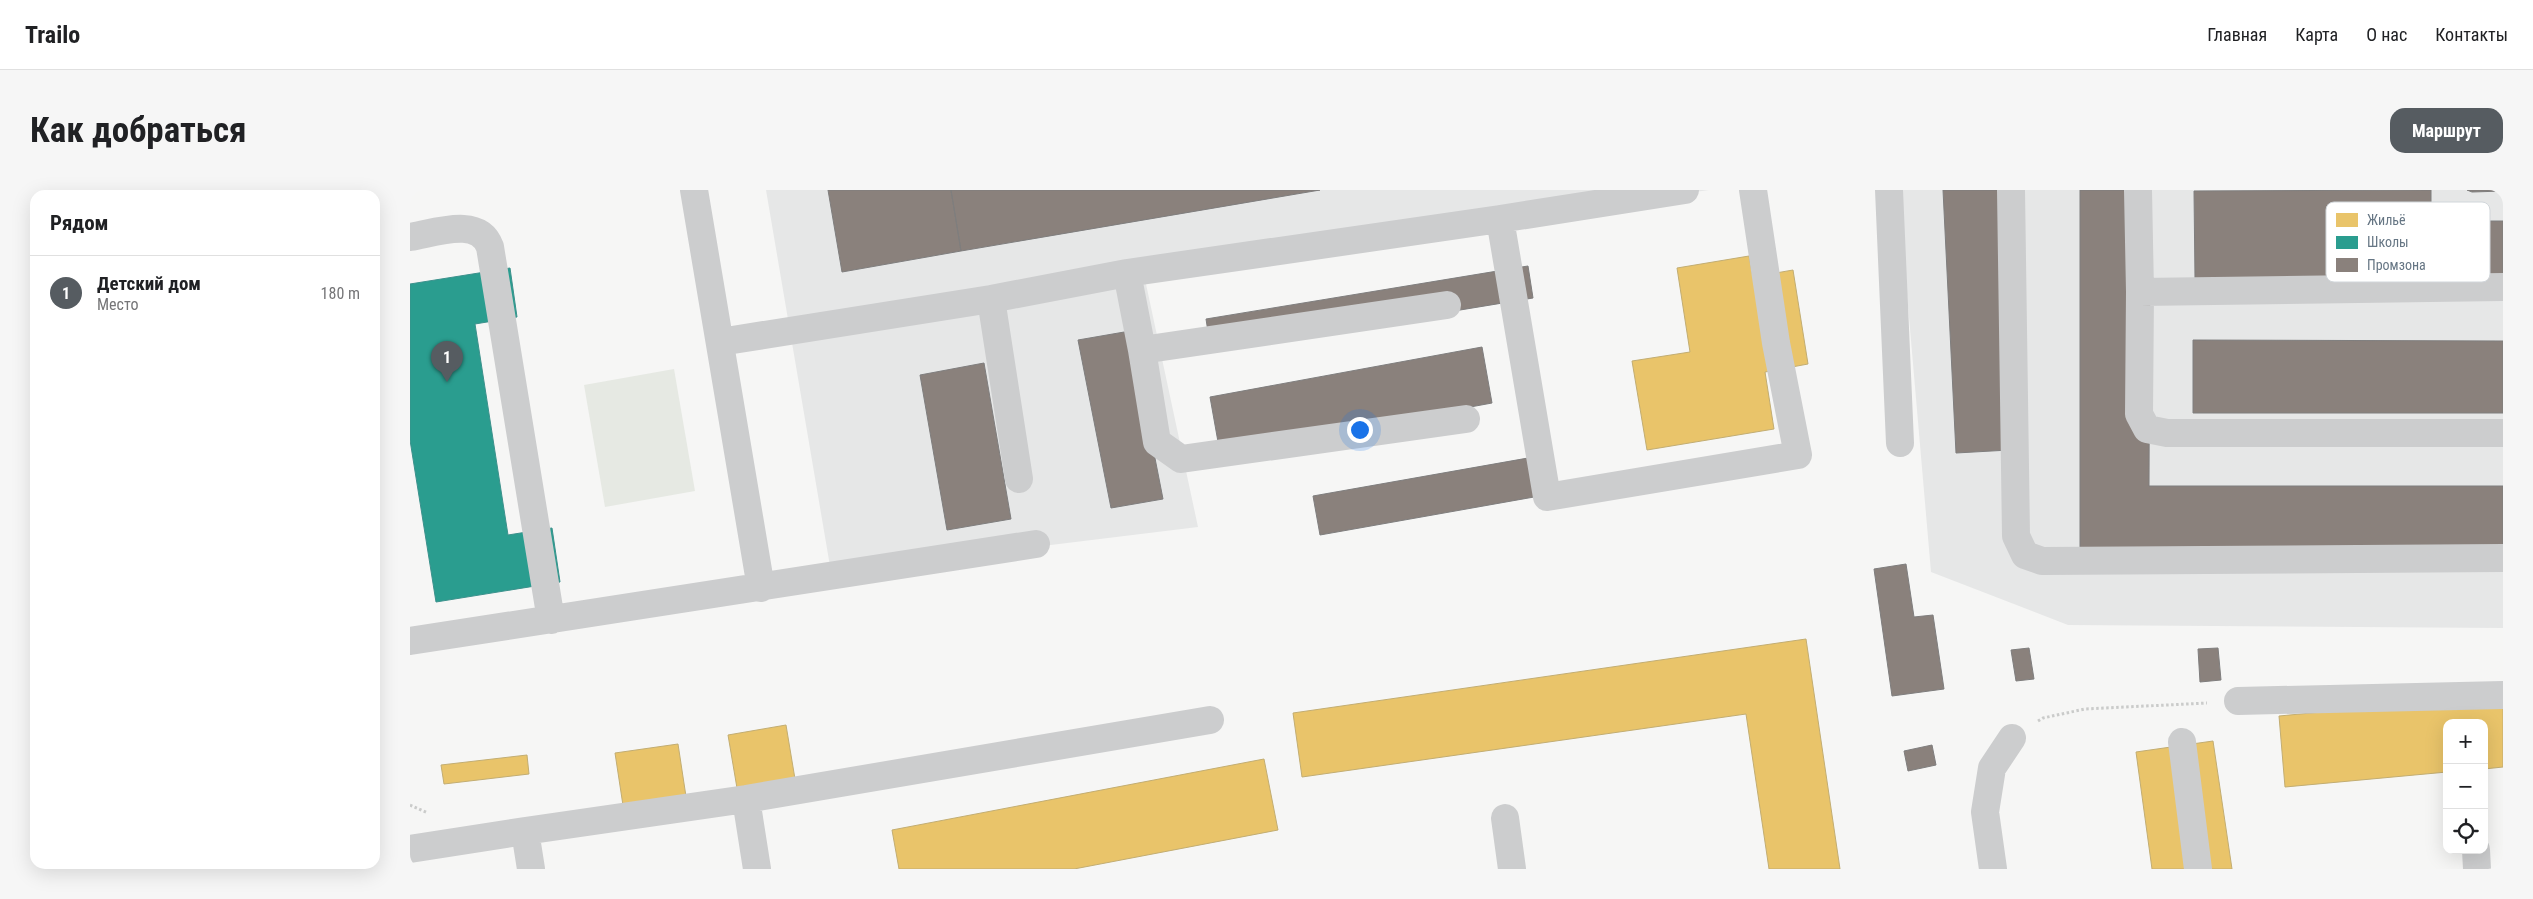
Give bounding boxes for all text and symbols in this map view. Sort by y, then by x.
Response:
text: Trailo [25,21,80,49]
text: Главная [2207,24,2267,45]
text: Карта [2295,24,2338,45]
text: О нас [2366,24,2407,45]
text: Контакты [2435,24,2508,45]
button: Маршрут [2390,108,2503,153]
text: Как добраться [30,110,246,151]
legend [2326,202,2490,282]
text: Рядом [50,211,109,235]
text: Жильё [2367,212,2406,228]
text: Школы [2367,234,2409,250]
text: Промзона [2367,257,2426,273]
text: Детский дом [97,272,201,295]
text: 1 [62,284,70,303]
text: 180 m [321,284,360,303]
text: Место [97,295,138,314]
pin: 1 [431,341,463,382]
your location [1347,417,1373,443]
map controls [2443,719,2488,854]
button: + [2443,719,2488,764]
button: − [2443,764,2488,809]
button: locate [2443,809,2488,854]

